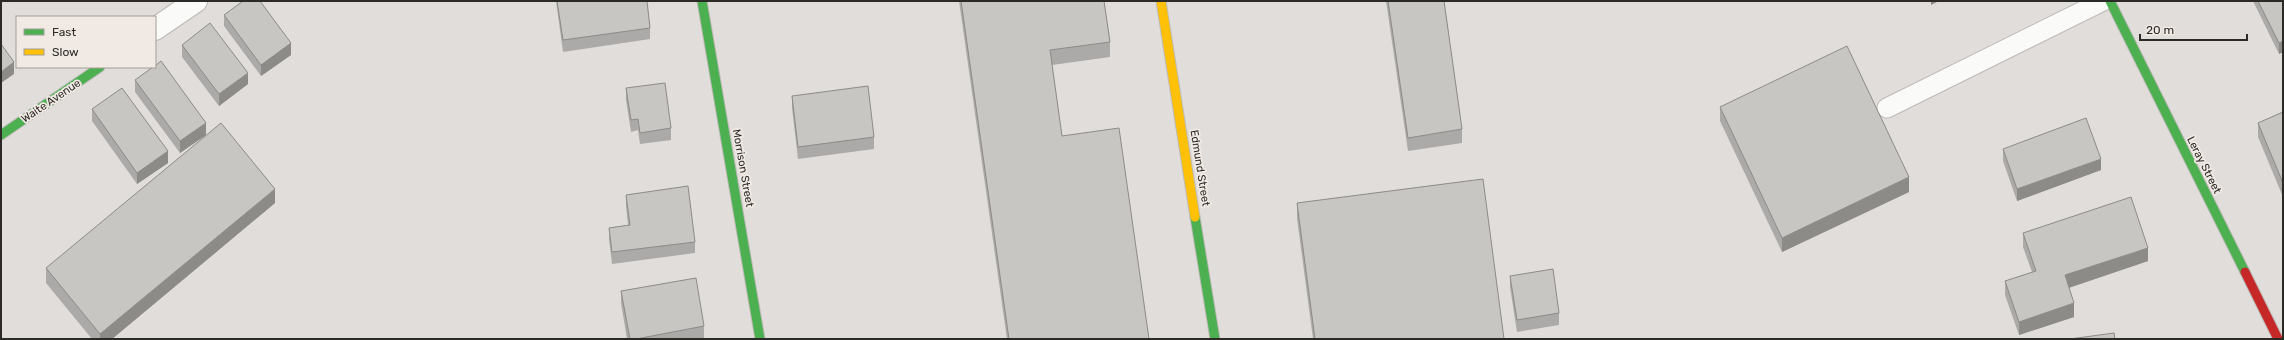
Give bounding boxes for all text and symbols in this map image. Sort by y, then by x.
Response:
legend [16,16,156,68]
scale bar [2140,16,2247,42]
text: 20 m [2146,23,2174,37]
text: Fast [52,25,76,39]
text: Slow [52,45,79,59]
street label: Waite Avenue [19,76,83,126]
street label: Morrison Street [730,128,756,209]
street label: Edmund Street [1188,129,1213,208]
street label: Leray Street [2184,134,2224,196]

